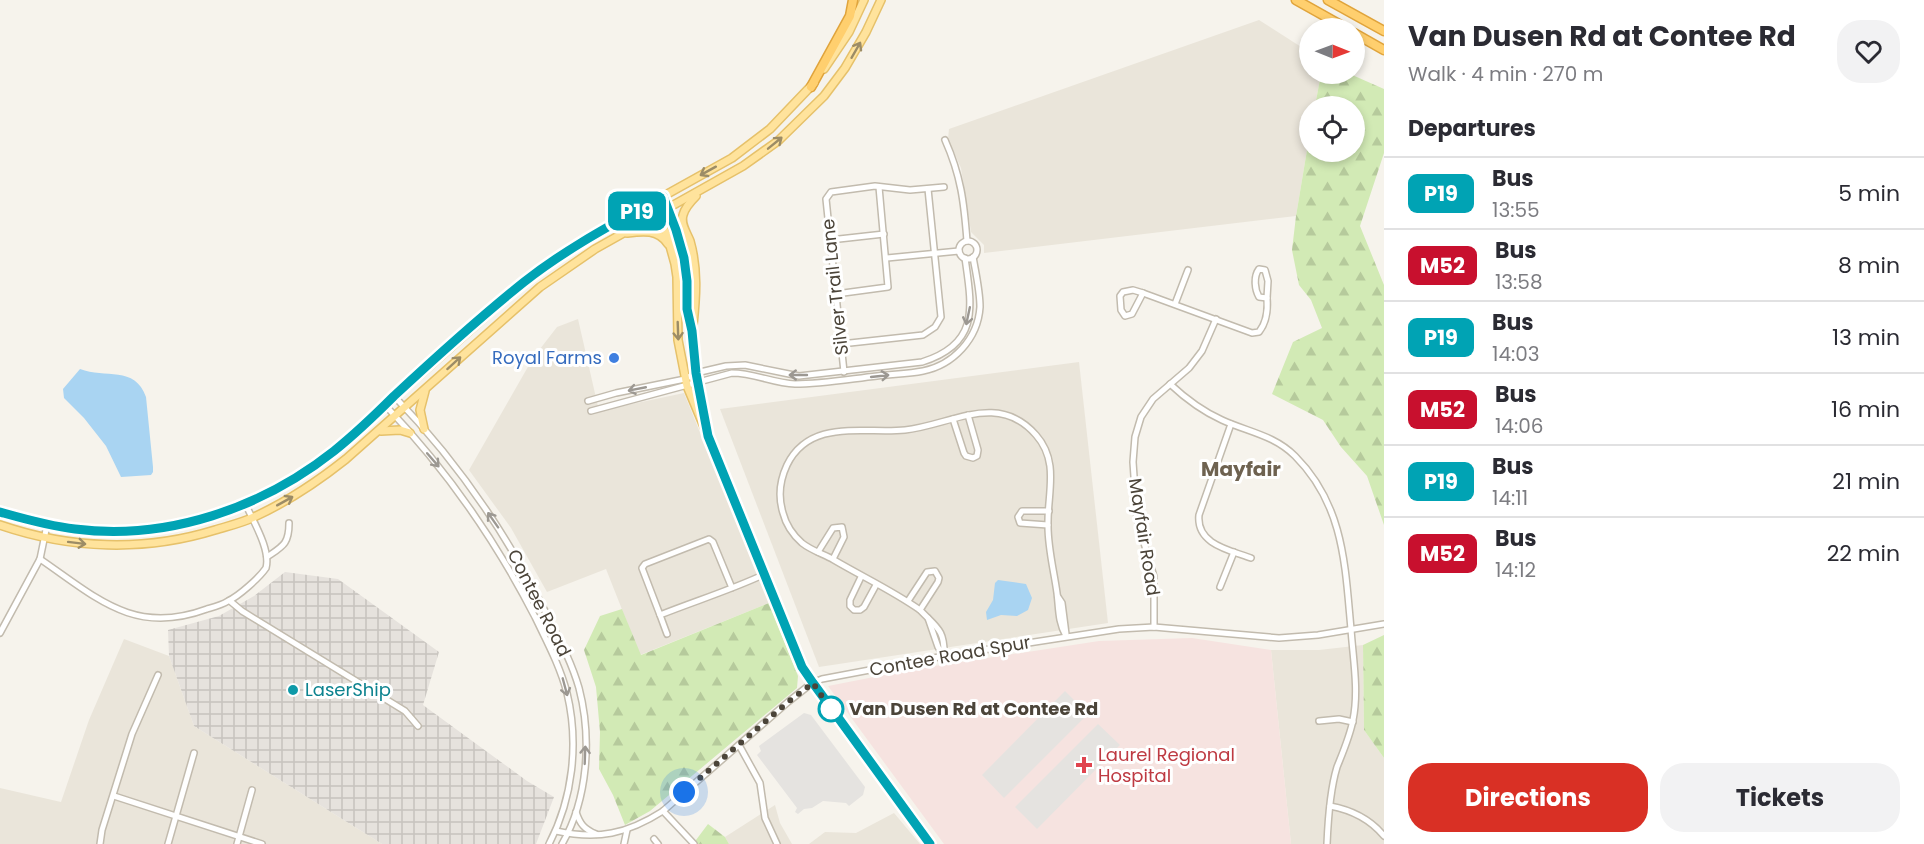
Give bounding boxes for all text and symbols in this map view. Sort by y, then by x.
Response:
text: Van Dusen Rd at Contee Rd [1408,17,1796,56]
north arrow [1299,18,1365,84]
map controls [1299,18,1365,162]
button: heart [1837,20,1900,83]
one-way arrow [850,42,862,59]
text: Walk · 4 min · 270 m [1408,60,1603,88]
button: locate [1299,96,1365,162]
text: Departures [1408,113,1536,144]
one-way arrow [767,136,783,149]
text: Bus [1492,163,1534,194]
one-way arrow [700,166,718,177]
text: 5 min [1838,178,1900,209]
text: P19 [1424,179,1458,208]
line badge: P19 [602,192,672,230]
text: 13:55 [1492,196,1540,224]
text: P19 [620,197,654,226]
street label: Silver Trail Lane [815,218,854,357]
text: Bus [1495,235,1537,266]
text: 8 min [1838,250,1900,281]
text: M52 [1420,251,1465,280]
text: 13:58 [1495,268,1543,296]
one-way arrow [962,306,974,325]
text: Bus [1492,307,1534,338]
one-way arrow [672,320,684,340]
text: 13 min [1832,322,1900,353]
text: P19 [1424,323,1458,352]
text: 14:03 [1492,340,1540,368]
place label: Royal Farms [492,345,602,370]
marker: Royal Farms [607,351,621,365]
one-way arrow [446,356,461,370]
one-way arrow [788,369,808,381]
one-way arrow [870,370,890,381]
text: Bus [1495,379,1537,410]
one-way arrow [627,384,647,395]
text: 16 min [1831,394,1900,425]
text: M52 [1420,395,1465,424]
text: 14:06 [1495,412,1543,440]
text: Bus [1492,451,1534,482]
one-way arrow [427,452,440,468]
district label: Mayfair [1201,455,1281,483]
text: 21 min [1832,466,1900,497]
text: P19 [1424,467,1458,496]
street label: Mayfair Road [1123,476,1166,597]
text: 14:11 [1492,484,1528,512]
one-way arrow [276,495,294,506]
one-way arrow [487,512,499,528]
text: Bus [1495,523,1537,554]
one-way arrow [67,538,87,549]
text: 22 min [1827,538,1900,569]
text: M52 [1420,539,1465,568]
street label: Contee Road [502,545,577,661]
text: 14:12 [1495,556,1536,584]
street label: Contee Road Spur [867,629,1033,682]
place label: LaserShip [305,677,391,702]
one-way arrow [559,677,571,696]
marker: LaserShip [286,683,300,697]
marker: Van Dusen Rd at Contee Rd [818,696,844,722]
place label: Van Dusen Rd at Contee Rd [849,696,1098,721]
place label: Laurel Regional Hospital [1098,742,1235,788]
one-way arrow [580,745,591,765]
marker: Laurel Regional Hospital [1075,756,1093,774]
button: Directions [1408,763,1648,832]
button: Tickets [1660,763,1900,832]
your location [669,777,699,807]

